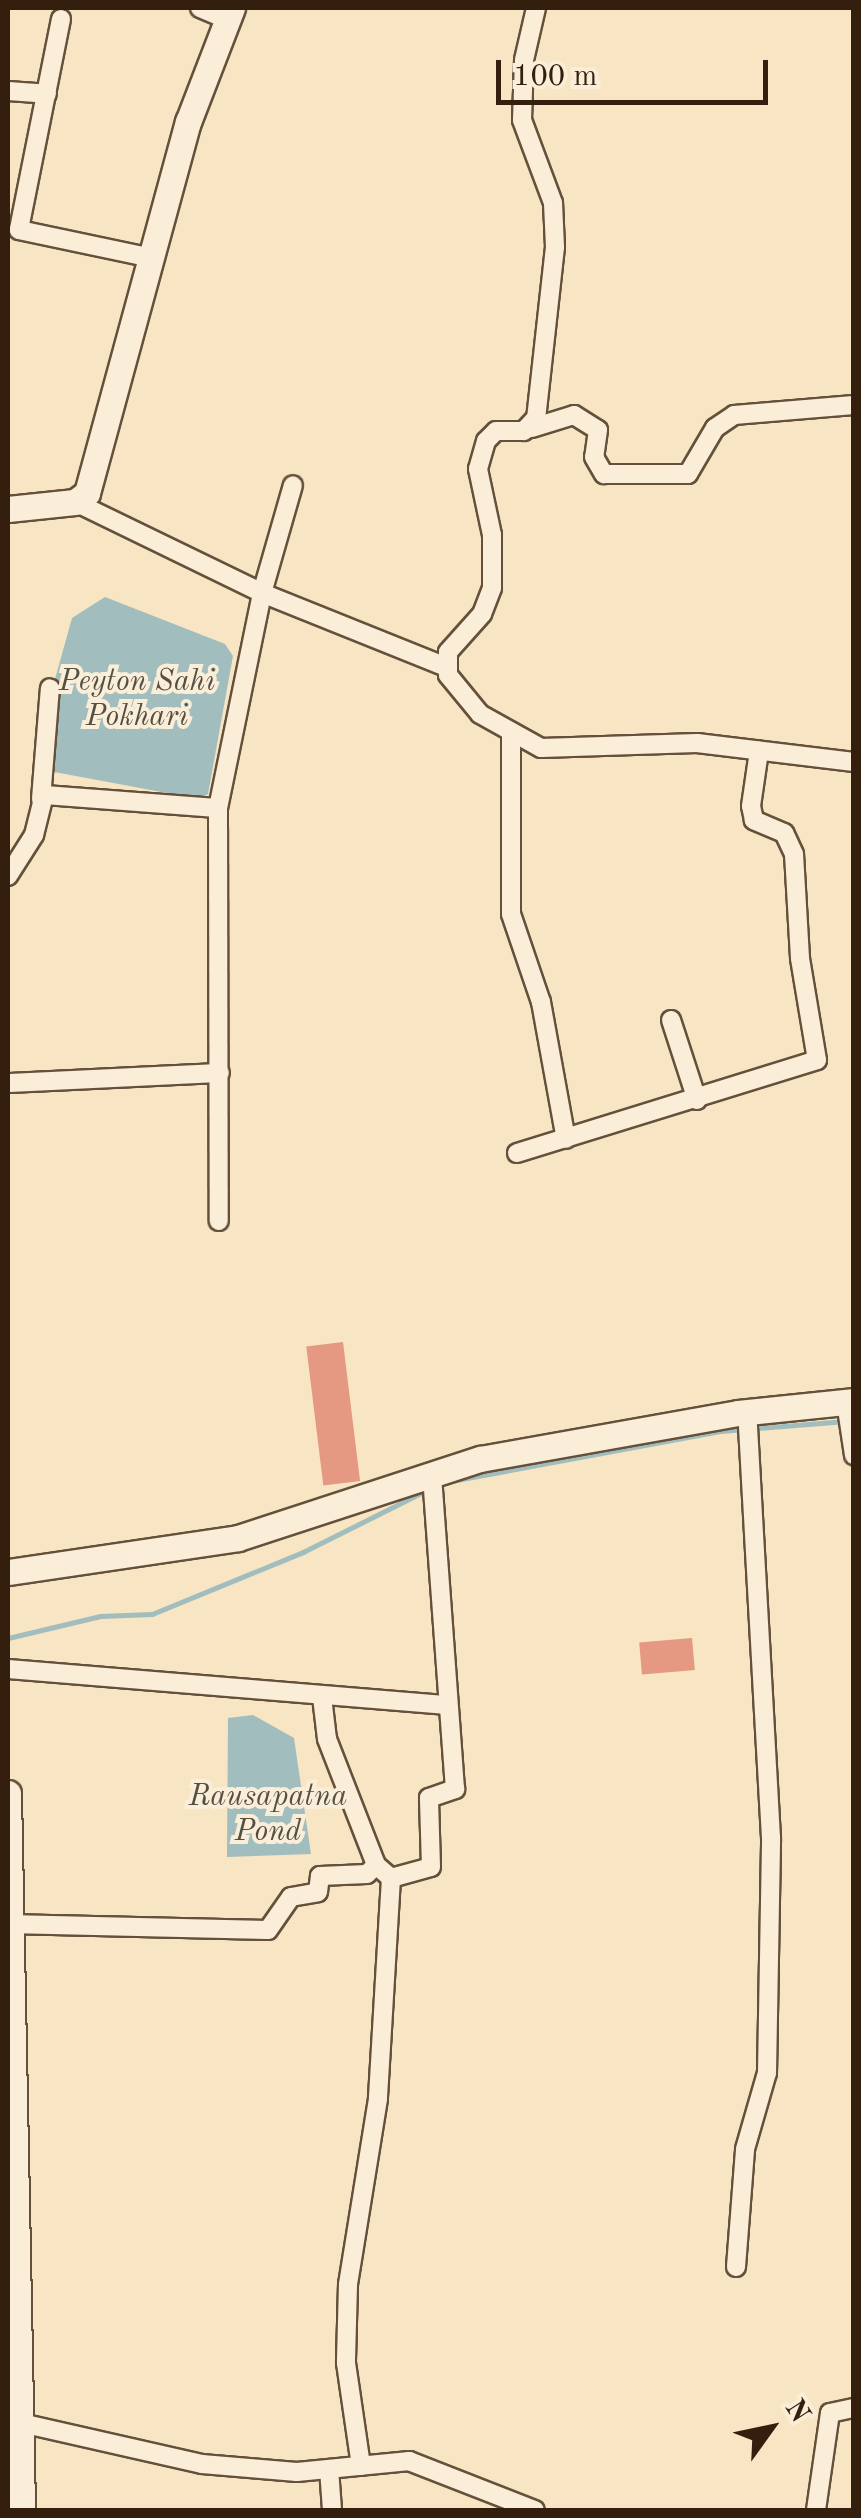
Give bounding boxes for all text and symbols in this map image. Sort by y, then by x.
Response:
scale bar [501,40,774,102]
text: 100 m [513,62,597,92]
water label: Peyton Sahi Pokhari [59,664,215,734]
water label: Rausapatna Pond [189,1779,347,1850]
north arrow [721,2378,821,2478]
text: N [779,2395,814,2428]

